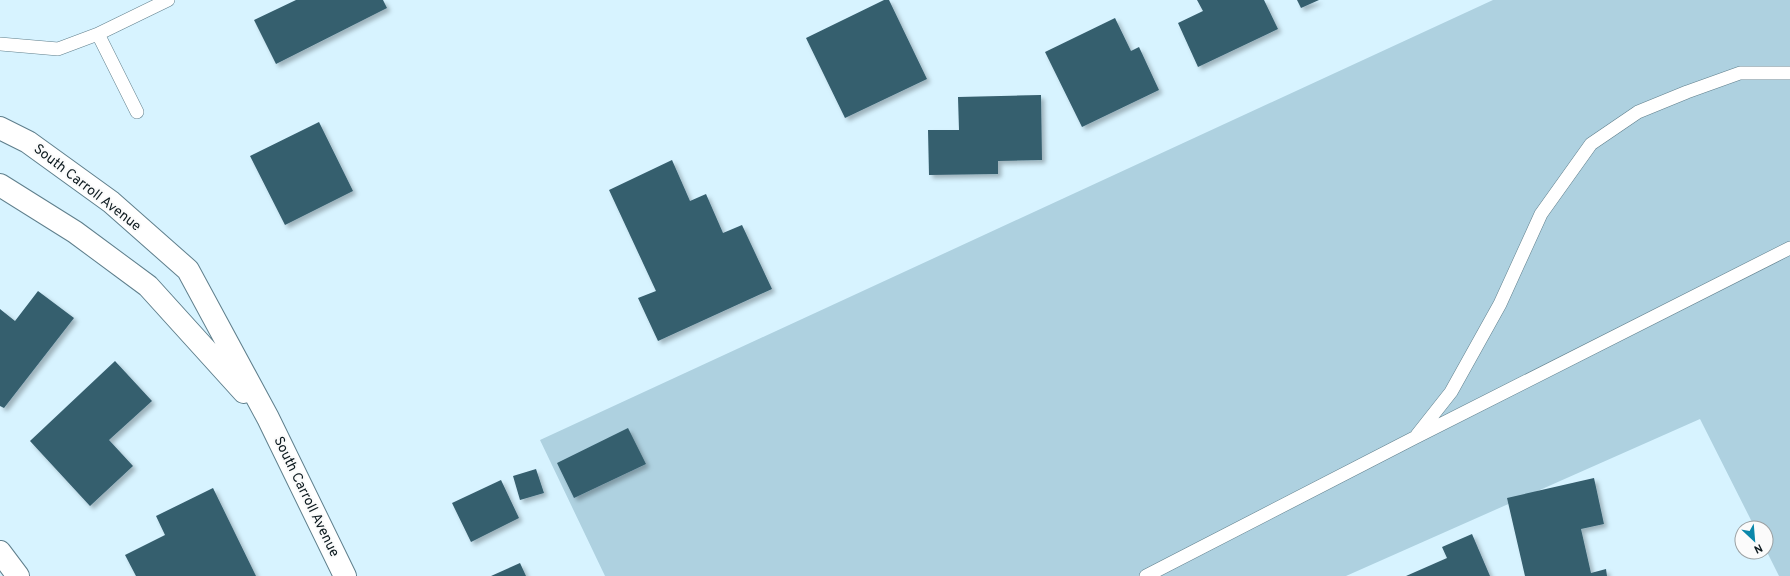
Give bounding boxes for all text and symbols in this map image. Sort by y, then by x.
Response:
street label: South Carroll Avenue [30,141,144,235]
street label: South Carroll Avenue [269,434,343,560]
north arrow [1734,520,1774,560]
text: N [1751,540,1765,556]

